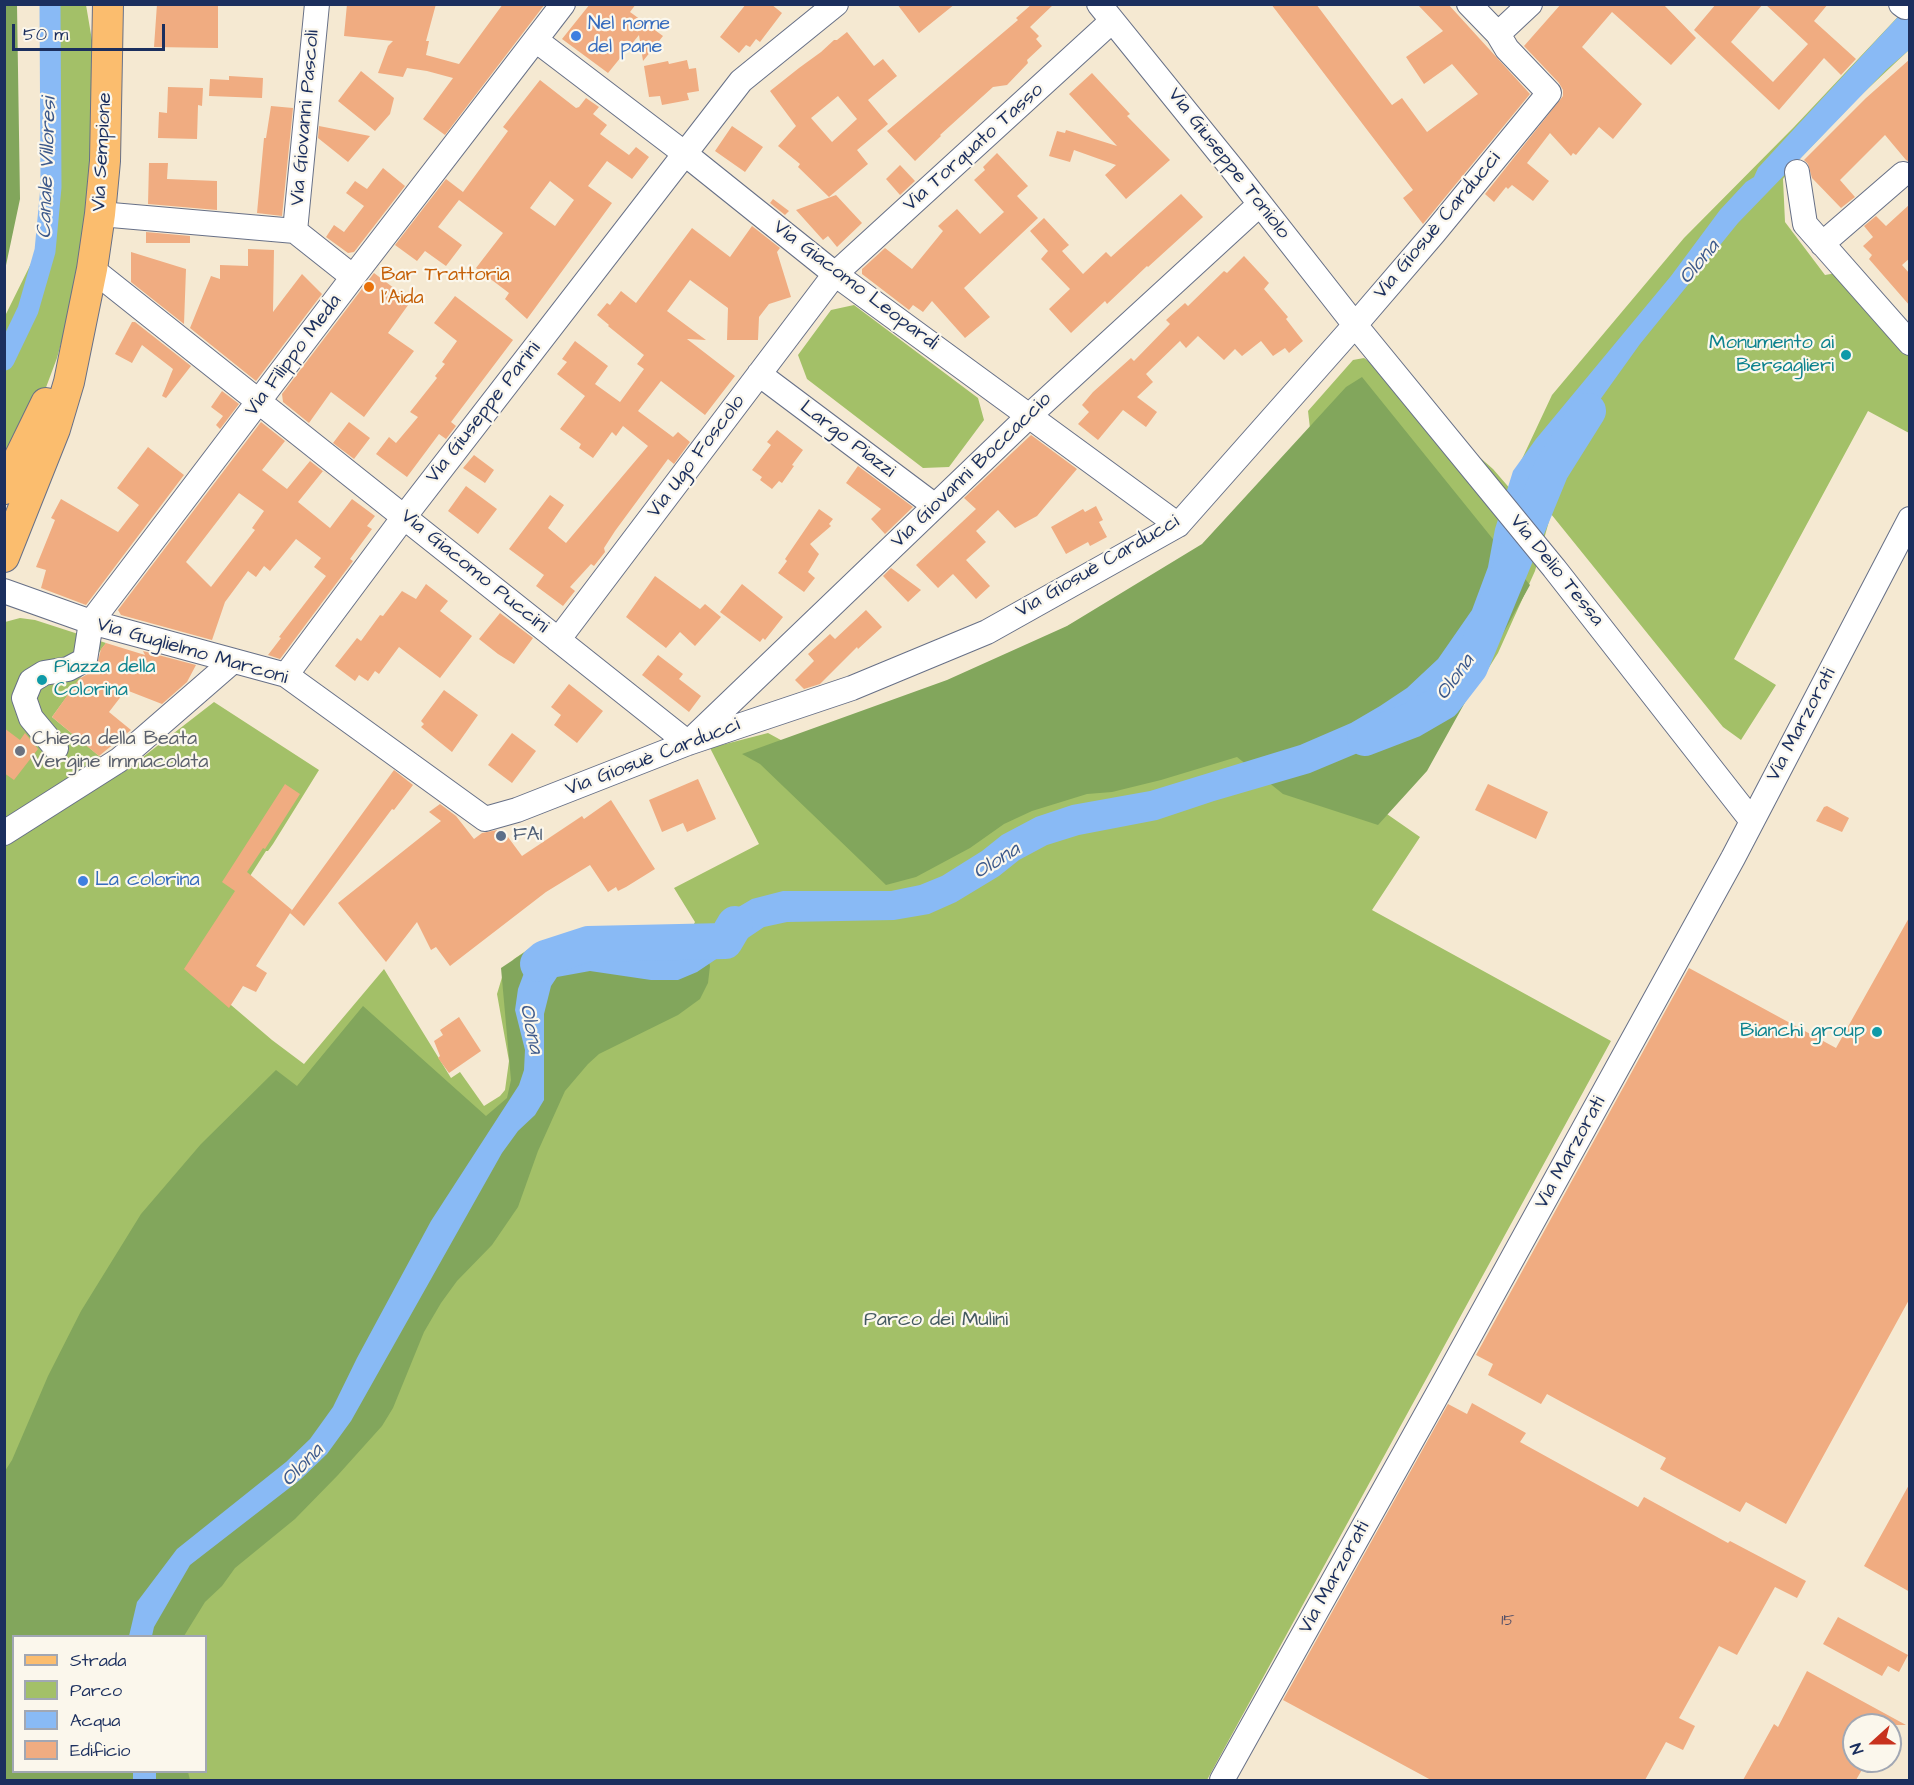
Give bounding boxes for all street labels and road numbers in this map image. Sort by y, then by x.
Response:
street label: Via Giovanni Pascoli [286,29,326,207]
street label: Via Torquato Tasso [899,79,1049,217]
street label: Via Giuseppe Toniolo [1162,84,1294,244]
street label: Via Sempione [88,92,118,212]
street label: Via Giosuè Carducci [1369,147,1507,305]
street label: Via Giacomo Leopardi [767,216,943,356]
street label: Via Filippo Meda [240,290,348,422]
street label: Via Giuseppe Parini [421,338,547,488]
street label: Via Giovanni Boccaccio [887,388,1057,554]
street label: Via Ugo Foscolo [643,391,751,523]
street label: Largo Piazzi [794,396,900,484]
street label: Via Giacomo Puccini [395,505,553,639]
street label: Via Giosuè Carducci [1012,510,1184,624]
street label: Via Delio Tessa [1504,510,1608,632]
street label: Via Guglielmo Marconi [94,613,290,691]
street label: Via Marzorati [1762,664,1842,786]
street label: Via Giosuè Carducci [562,714,744,802]
street label: Via Marzorati [1530,1093,1612,1213]
street label: Via Marzorati [1294,1518,1376,1638]

